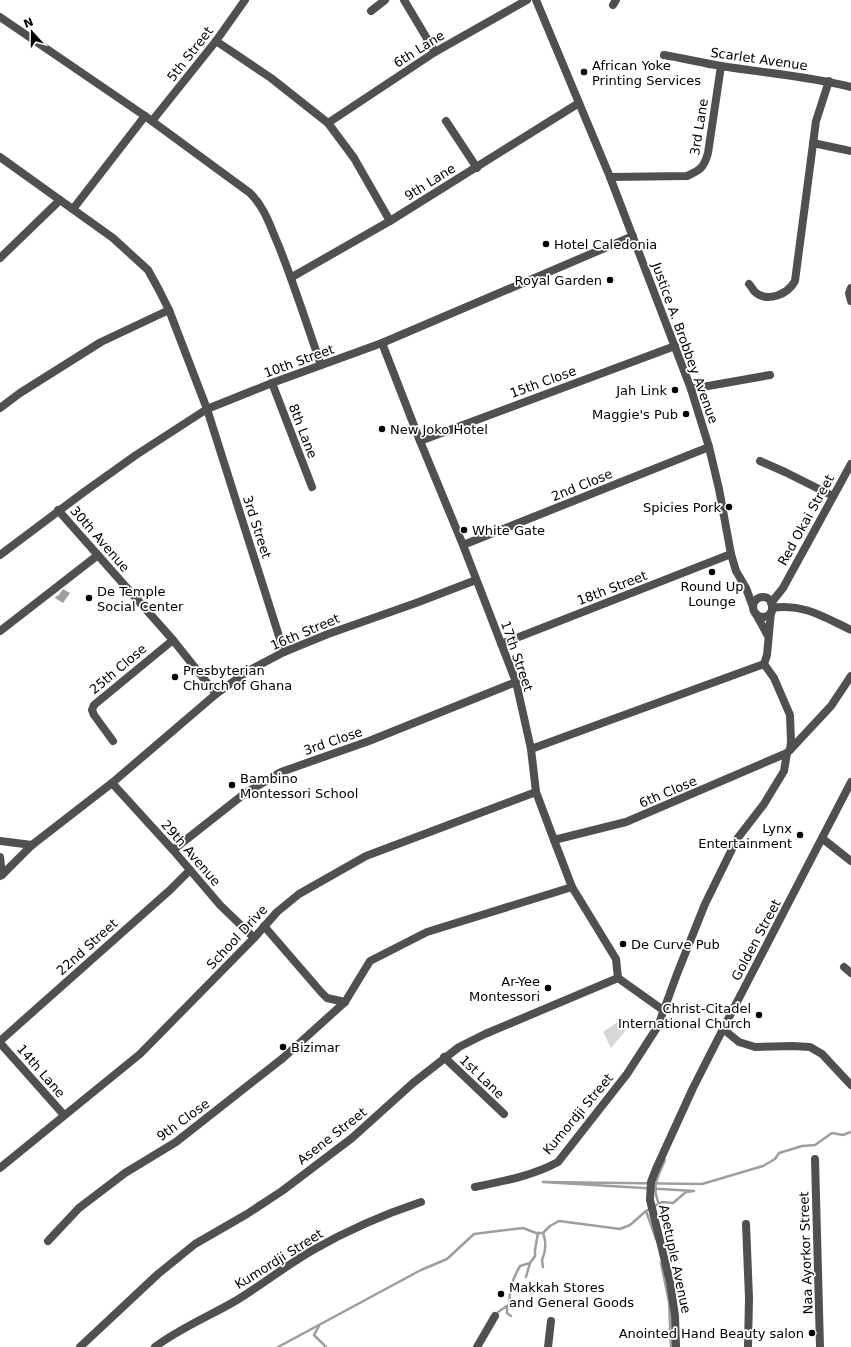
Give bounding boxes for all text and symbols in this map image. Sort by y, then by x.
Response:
north arrow [12,12,52,52]
text: N [22,15,35,31]
street label: 5th Street [164,24,216,84]
street label: 6th Lane [391,27,447,71]
street label: Scarlet Avenue [710,45,808,73]
place label: African Yoke Printing Services [592,58,701,88]
marker: African Yoke Printing Services [579,67,589,77]
street label: 3rd Lane [687,98,711,156]
street label: 9th Lane [402,160,458,204]
place label: Hotel Caledonia [554,237,657,252]
marker: Hotel Caledonia [541,239,551,249]
street label: Justice A. Brobbey Avenue [648,259,721,426]
place label: Royal Garden [515,273,602,288]
marker: Royal Garden [605,275,615,285]
street label: 10th Street [262,341,336,381]
street label: 15th Close [508,363,578,401]
place label: Jah Link [615,383,667,398]
marker: Jah Link [670,385,680,395]
street label: 8th Lane [286,402,320,460]
place label: Maggie's Pub [592,407,678,422]
marker: Maggie's Pub [681,409,691,419]
place label: New Joko Hotel [390,422,488,437]
marker: New Joko Hotel [377,424,387,434]
street label: 2nd Close [549,466,615,504]
street label: Red Okai Street [775,472,837,568]
street label: 3rd Street [240,494,274,560]
place label: Spicies Pork [643,500,721,515]
marker: Spicies Pork [724,502,734,512]
street label: 30th Avenue [67,503,133,575]
place label: White Gate [472,523,545,538]
marker: White Gate [459,525,469,535]
marker: Round Up Lounge [707,567,717,577]
street label: 18th Street [575,568,649,608]
place label: Round Up Lounge [680,579,744,609]
place label: De Temple Social Center [97,584,184,614]
marker: De Temple Social Center [84,593,94,603]
street label: 16th Street [268,611,342,653]
street label: 17th Street [498,619,536,693]
street label: 25th Close [87,641,149,697]
place label: Presbyterian Church of Ghana [183,663,292,693]
marker: Presbyterian Church of Ghana [170,672,180,682]
street label: 3rd Close [302,724,364,758]
place label: Bambino Montessori School [240,771,358,801]
street label: 6th Close [637,773,699,811]
marker: Bambino Montessori School [227,780,237,790]
street label: 29th Avenue [158,817,224,889]
place label: Lynx Entertainment [698,821,792,851]
marker: Lynx Entertainment [795,830,805,840]
street label: Golden Street [728,897,784,983]
street label: School Drive [204,902,270,972]
street label: 22nd Street [53,916,121,978]
place label: De Curve Pub [631,937,720,952]
marker: De Curve Pub [618,939,628,949]
place label: Ar-Yee Montessori [469,974,540,1004]
marker: Ar-Yee Montessori [543,983,553,993]
place label: Christ-Citadel International Church [618,1001,751,1031]
marker: Christ-Citadel International Church [754,1010,764,1020]
place label: Bizimar [291,1040,341,1055]
street label: 14th Lane [14,1041,68,1101]
marker: Bizimar [278,1042,288,1052]
street label: 1st Lane [457,1052,507,1102]
street label: Kumordji Street [540,1071,616,1157]
street label: 9th Close [154,1096,212,1144]
street label: Asene Street [294,1104,370,1168]
street label: Naa Ayorkor Street [796,1191,816,1315]
street label: Apetuple Avenue [656,1203,694,1315]
street label: Kumordji Street [232,1226,326,1292]
place label: Makkah Stores and General Goods [509,1280,634,1310]
marker: Makkah Stores and General Goods [496,1289,506,1299]
place label: Anointed Hand Beauty salon [619,1326,804,1341]
marker: Anointed Hand Beauty salon [807,1328,817,1338]

